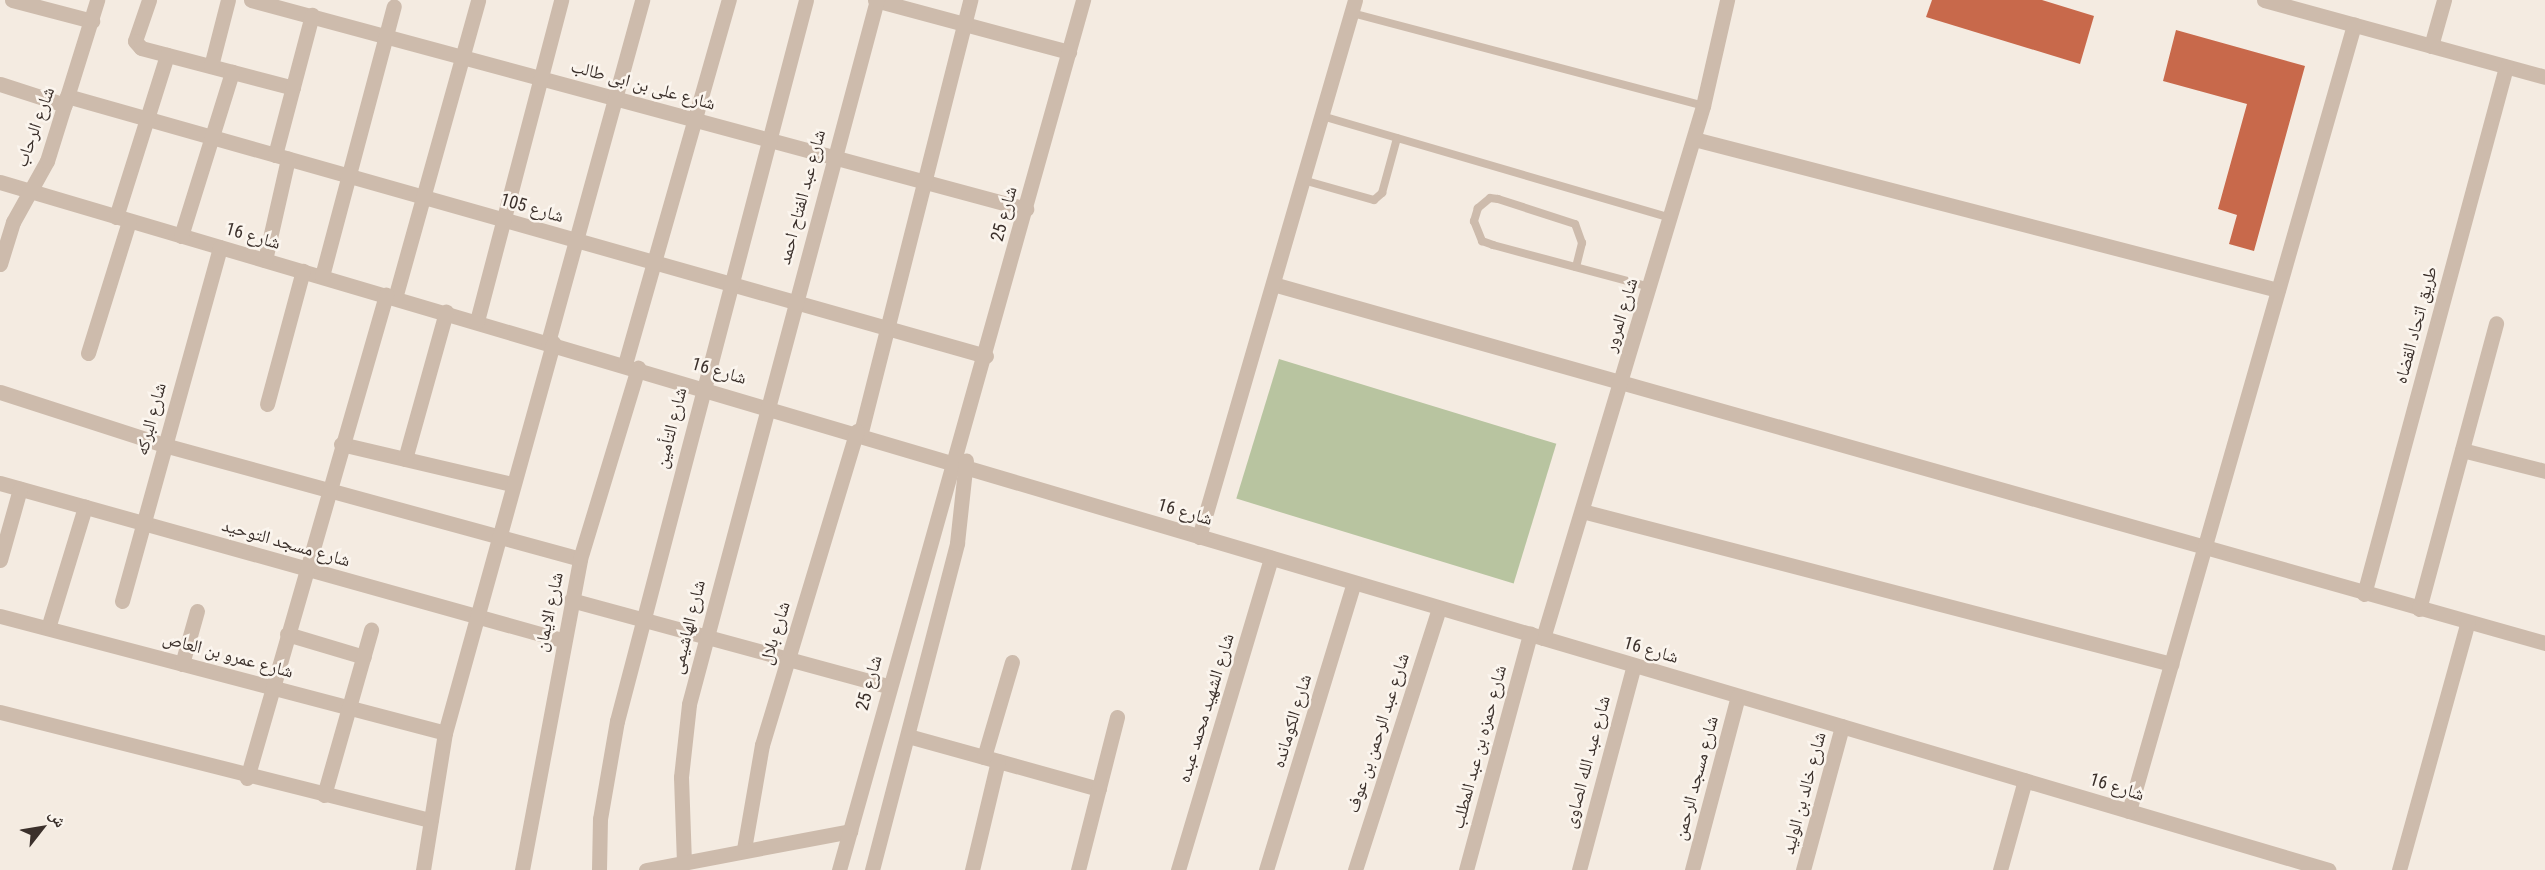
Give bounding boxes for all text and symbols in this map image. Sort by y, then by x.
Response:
street label: شارع على بن ابى طالب [568,55,718,115]
street label: شارع الرحاب [11,84,59,170]
street label: شارع عبد الفتاح احمد [774,127,830,267]
street label: شارع 25 [986,184,1022,244]
street label: شارع 105 [498,189,566,227]
street label: شارع 16 [223,218,283,254]
street label: طريق اتحاد القضاه [2390,264,2442,386]
street label: شارع المرور [1599,275,1643,355]
street label: شارع 16 [689,353,749,389]
street label: شارع البركه [131,380,171,458]
street label: شارع التأمين [651,385,691,471]
street label: شارع 16 [1155,494,1215,530]
street label: شارع مسجد التوحيد [219,514,353,572]
street label: شارع الايمان [530,570,568,654]
street label: شارع الهاشيمى [666,578,710,676]
street label: شارع بلال [755,599,795,667]
street label: شارع عمرو بن العاص [160,627,296,683]
street label: شارع الشهيد محمد عبده [1173,631,1239,785]
street label: شارع 16 [1621,632,1681,668]
street label: شارع عبد الرحمن بن عوف [1342,650,1414,816]
street label: شارع 25 [851,653,887,713]
street label: شارع حمزه بن عبد المطلب [1447,663,1511,831]
street label: شارع الكومانده [1268,672,1316,770]
street label: شارع عبد الله الصاوى [1559,693,1615,831]
street label: شارع مسجد الرحمن [1669,713,1723,843]
street label: شارع خالد بن الوليد [1777,729,1831,857]
street label: شارع 16 [2087,768,2147,806]
north arrow [12,798,72,858]
text: ش [45,806,70,831]

